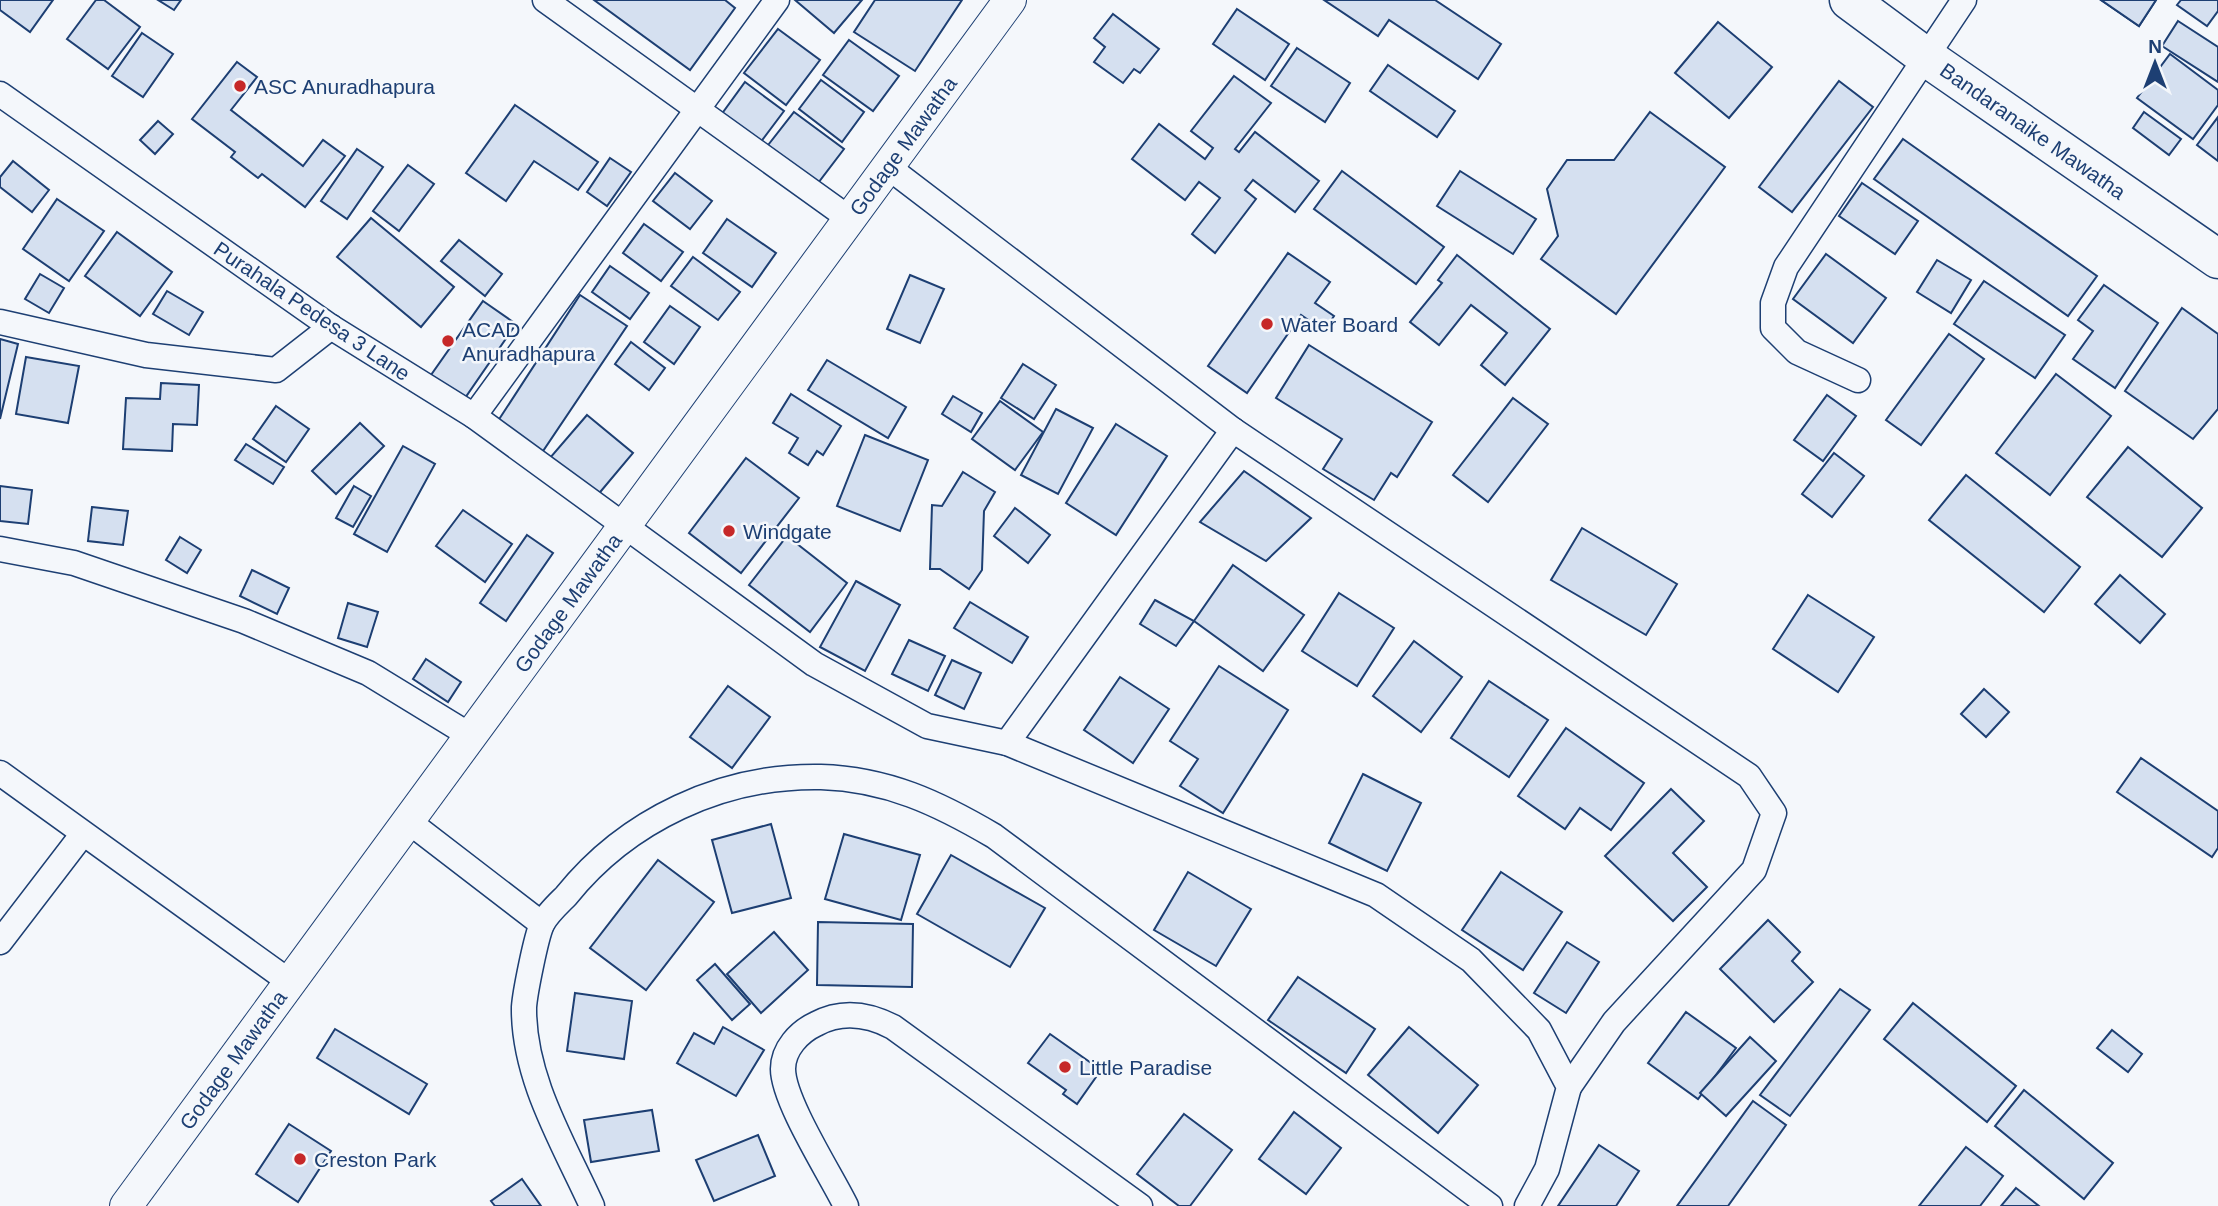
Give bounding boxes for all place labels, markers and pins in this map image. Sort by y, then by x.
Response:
place label: ASC Anuradhapura [254,75,435,98]
marker: ASC Anuradhapura [232,78,248,94]
place label: Water Board [1281,313,1398,336]
marker: Water Board [1259,316,1275,332]
place label: ACAD Anuradhapura [462,318,595,365]
marker: ACAD Anuradhapura [440,333,456,349]
place label: Windgate [743,520,832,543]
marker: Windgate [721,523,737,539]
place label: Little Paradise [1079,1056,1212,1079]
marker: Little Paradise [1057,1059,1073,1075]
place label: Creston Park [314,1148,437,1171]
marker: Creston Park [292,1151,308,1167]

